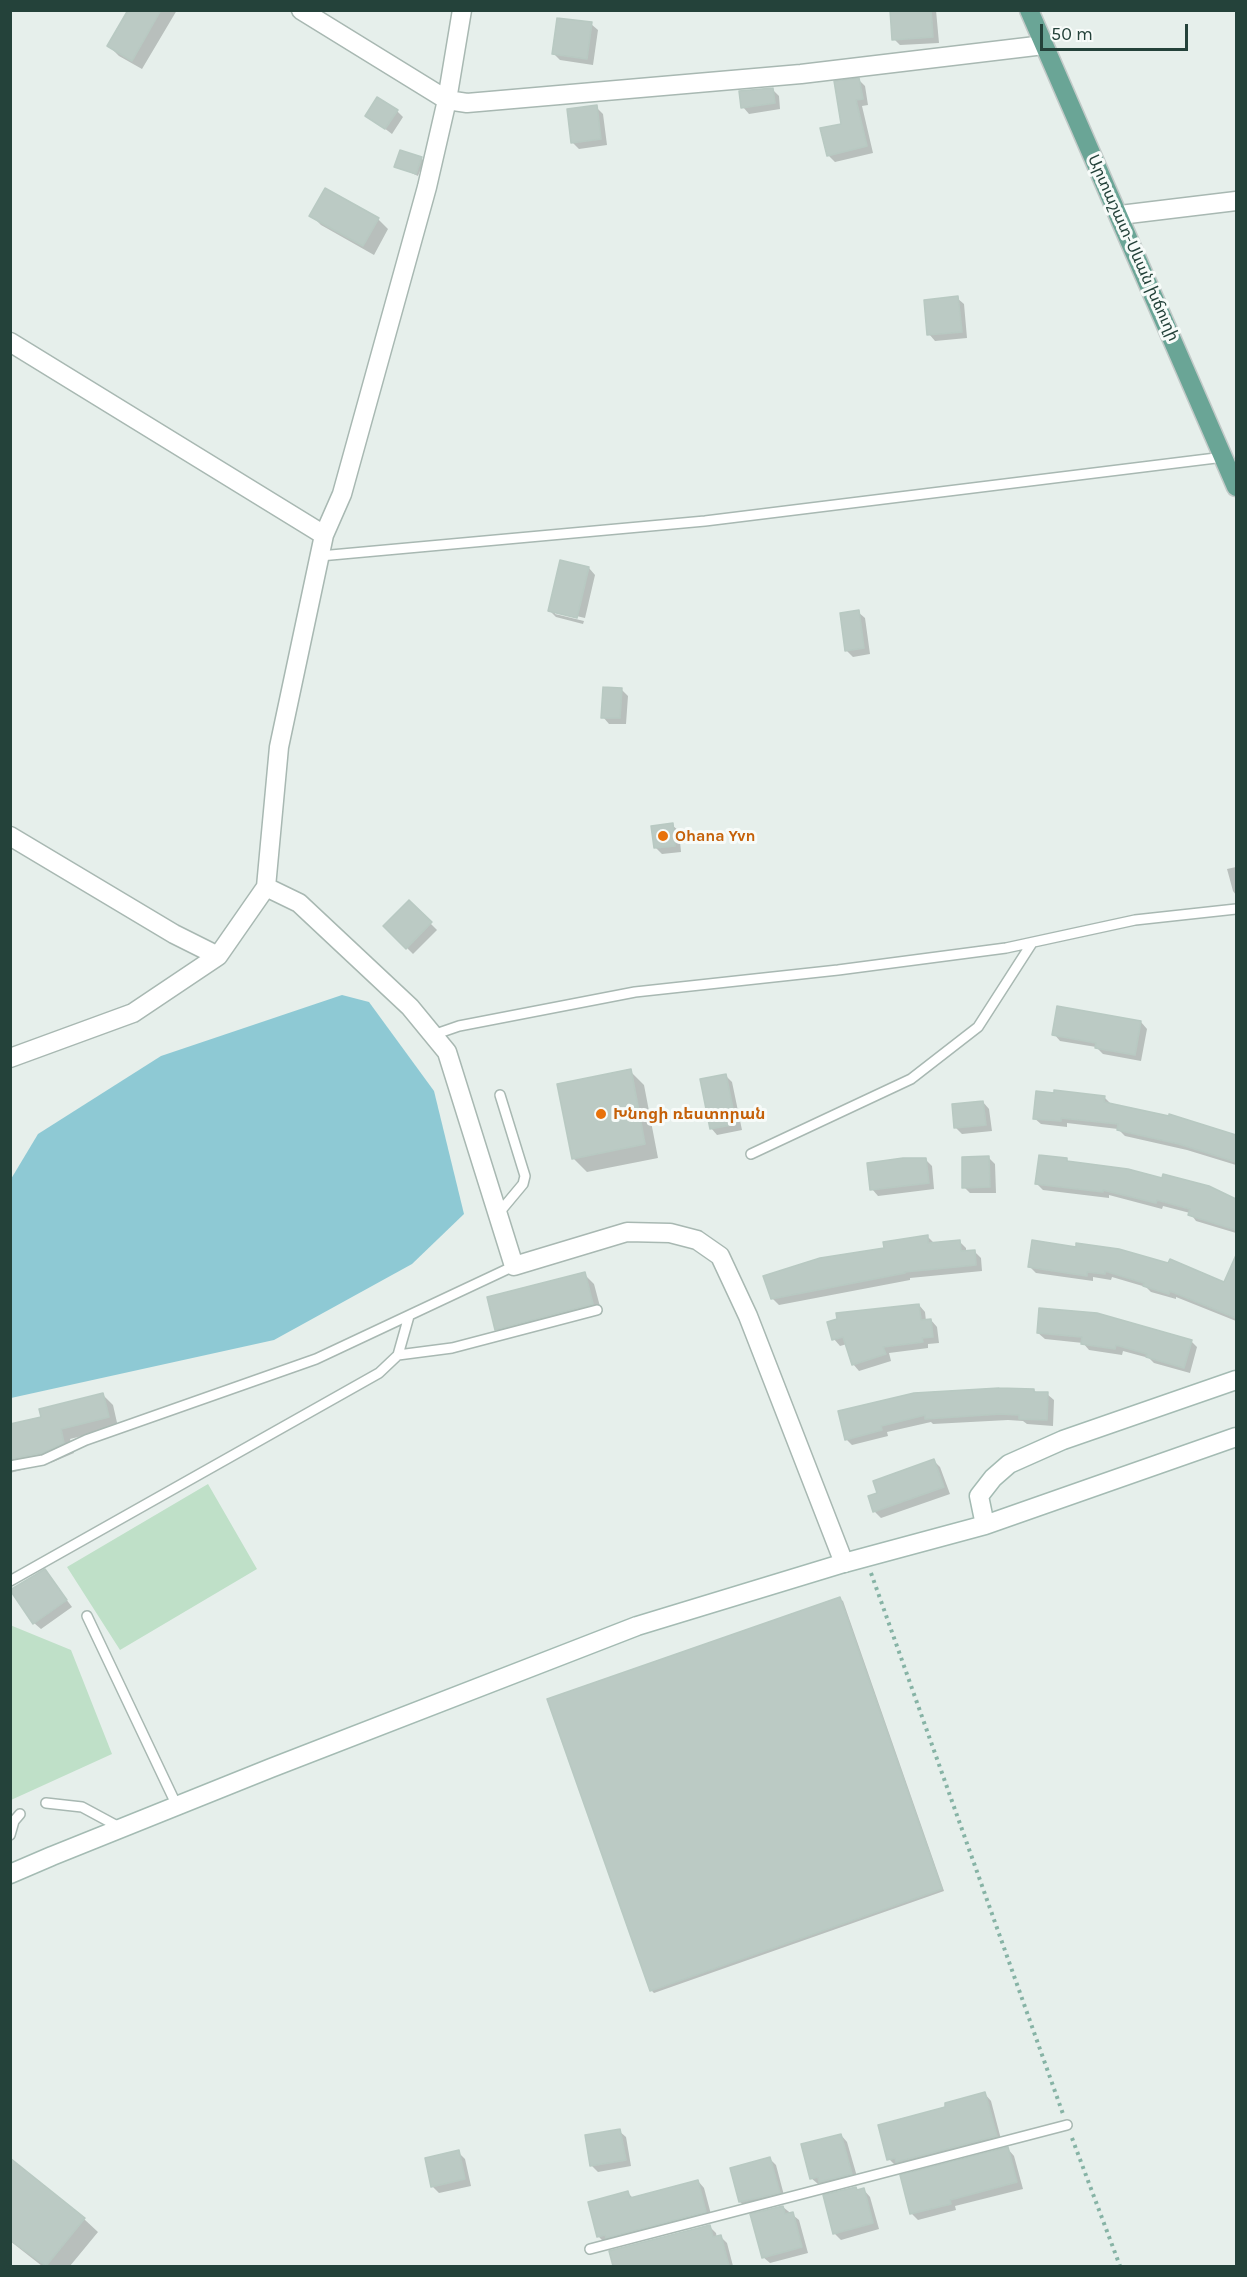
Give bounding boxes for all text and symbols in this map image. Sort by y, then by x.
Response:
scale bar [1043,12,1192,50]
text: 50 m [1051,23,1093,45]
street label: Արտաշատ-Սևան խճուղի [1083,152,1183,344]
place label: Ohana Yvn [675,826,755,846]
marker: Ohana Yvn [656,829,670,843]
place label: Խնոցի ռեստորան [613,1104,766,1124]
marker: Խնոցի ռեստորան [594,1107,608,1121]

